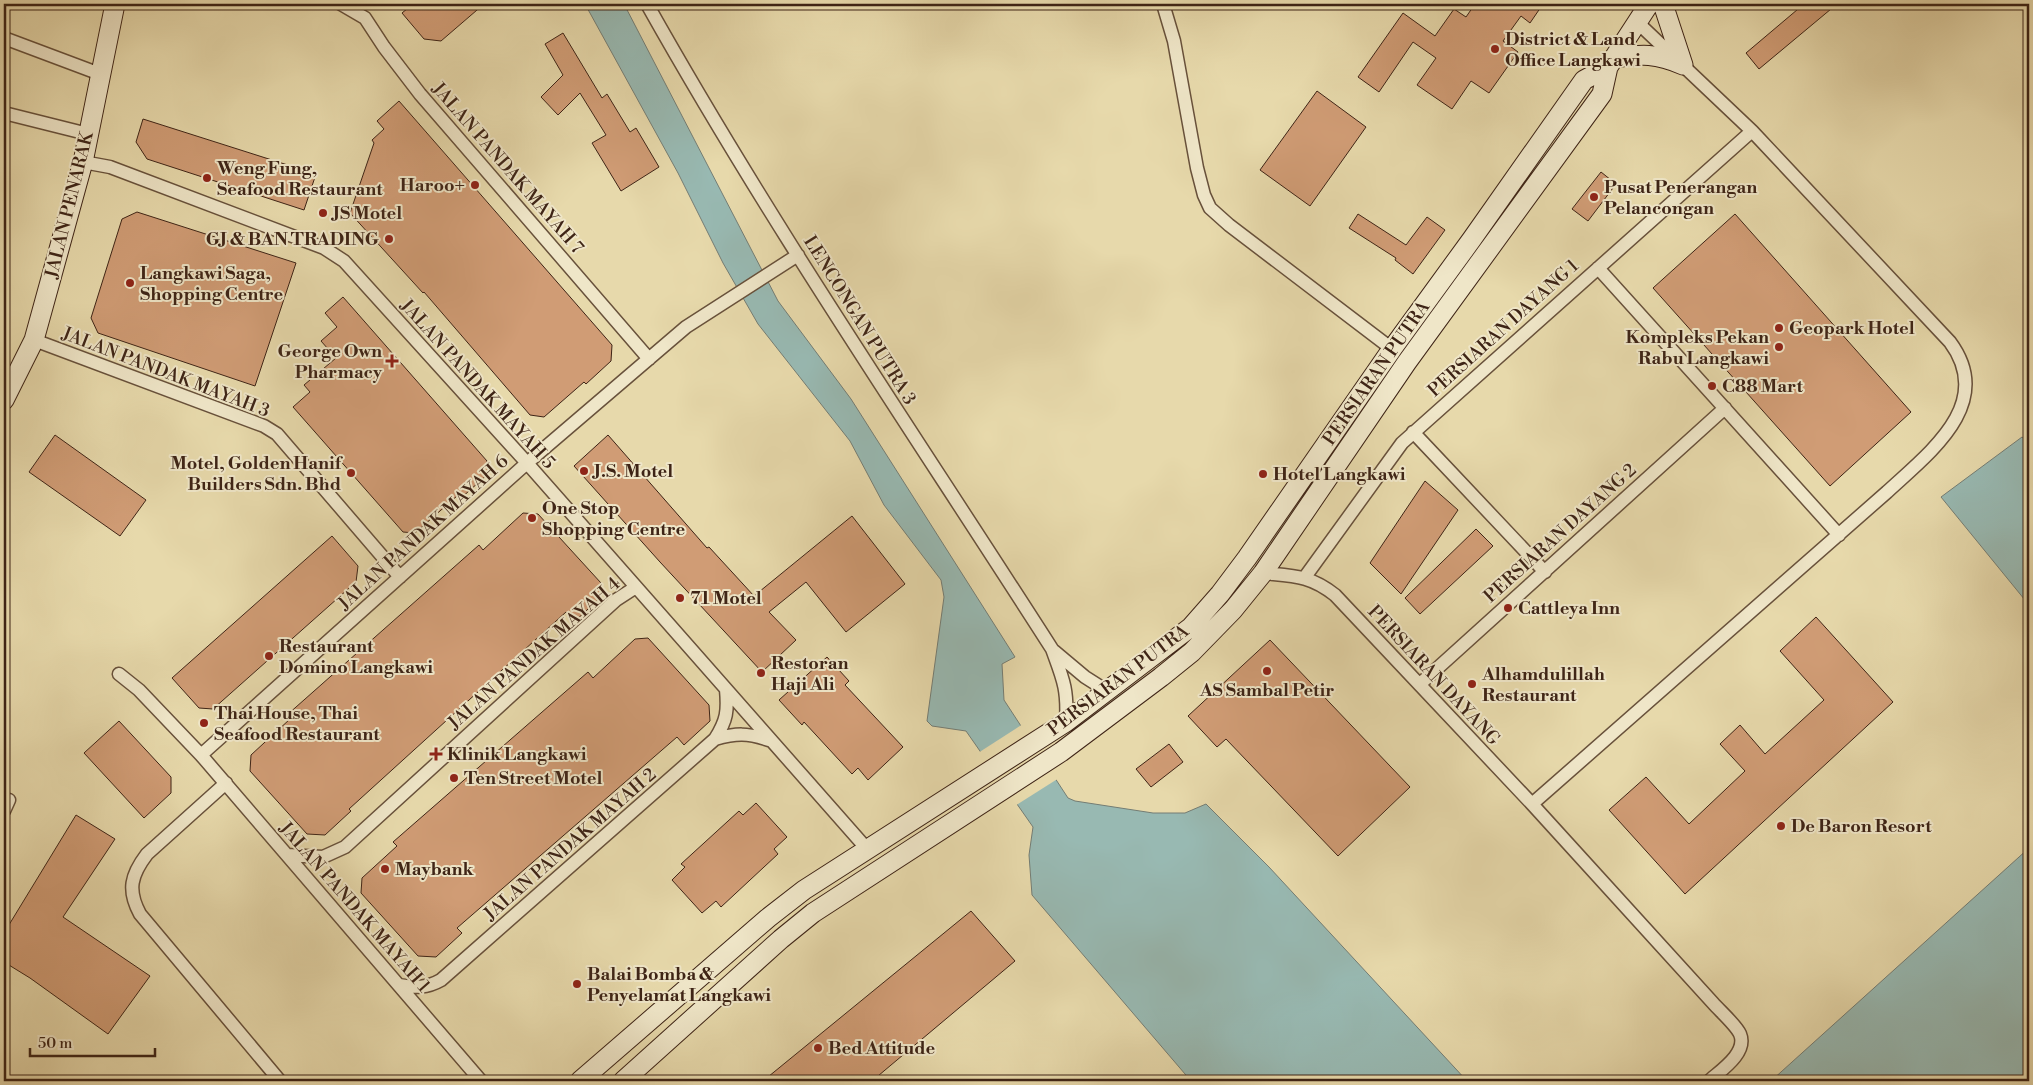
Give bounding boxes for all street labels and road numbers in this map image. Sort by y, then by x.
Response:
street label: JALAN PANDAK MAYAH 7 [426,77,588,259]
street label: JALAN PENARAK [40,128,99,282]
street label: LENCONGAN PUTRA 3 [798,231,921,409]
street label: PERSIARAN DAYANG 1 [1423,254,1584,402]
street label: JALAN PANDAK MAYAH 5 [395,294,560,474]
street label: PERSIARAN PUTRA [1318,296,1435,450]
street label: JALAN PANDAK MAYAH 3 [58,322,273,423]
street label: JALAN PANDAK MAYAH 6 [333,450,513,616]
street label: PERSIARAN DAYANG 2 [1479,459,1641,608]
street label: JALAN PANDAK MAYAH 4 [443,572,626,735]
street label: PERSIARAN DAYANG [1363,600,1505,751]
street label: PERSIARAN PUTRA [1043,619,1194,741]
street label: JALAN PANDAK MAYAH 2 [479,763,661,926]
street label: JALAN PANDAK MAYAH 1 [274,817,435,997]

